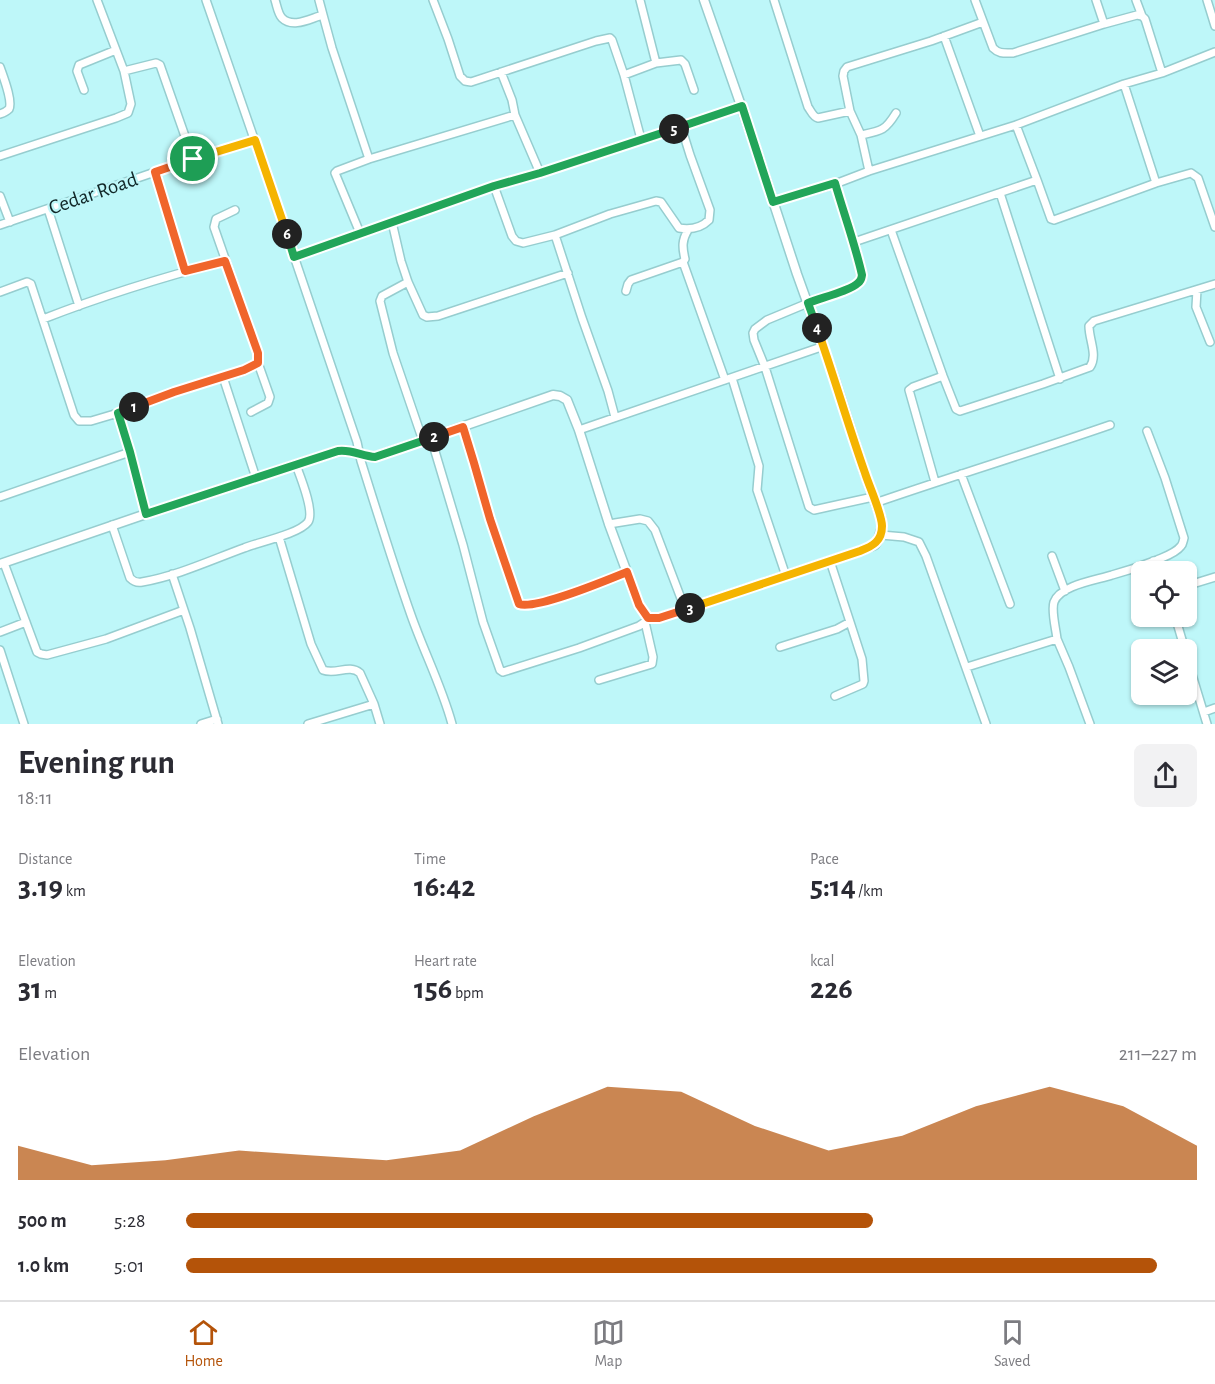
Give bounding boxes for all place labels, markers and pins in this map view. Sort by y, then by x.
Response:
pin: 5 [659,114,689,144]
pin [167,133,218,184]
pin: 6 [272,219,302,249]
pin: 4 [802,313,832,343]
pin: 1 [119,392,149,422]
pin: 2 [419,422,449,452]
pin: 3 [675,593,705,623]

